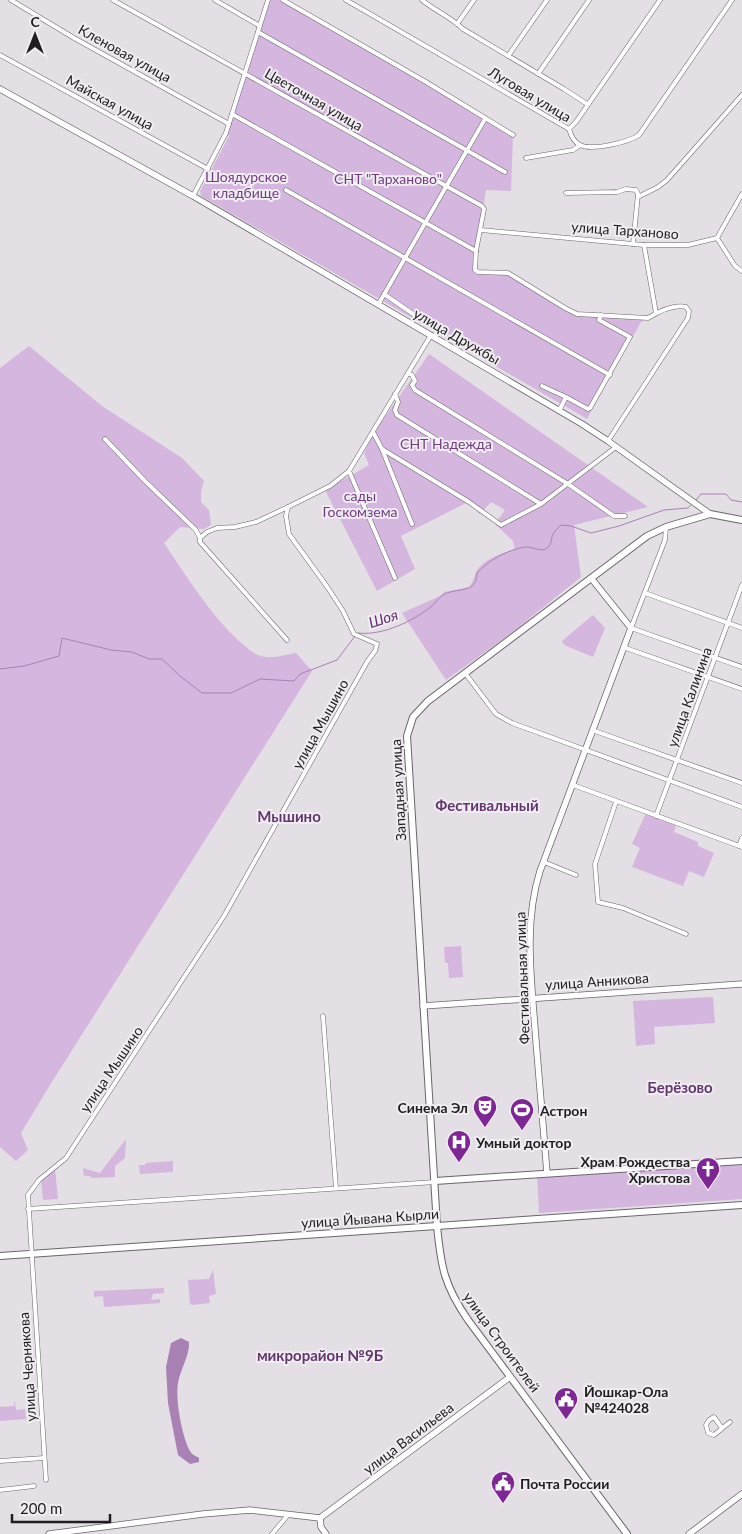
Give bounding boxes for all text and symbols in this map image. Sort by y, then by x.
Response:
north arrow [10,10,60,60]
text: С [30,13,40,30]
street label: Кленовая улица [76,20,174,86]
street label: Луговая улица [485,62,574,125]
street label: Цветочная улица [262,64,366,134]
street label: Майская улица [63,71,157,133]
park label: Шоядурское кладбище [205,168,287,201]
park label: СНТ "Тарханово" [334,170,442,187]
street label: улица Тарханово [571,218,679,242]
street label: улица Дружбы [411,304,503,368]
park label: СНТ Надежда [400,435,492,452]
park label: сады Госкомзема [322,487,398,520]
water label: Шоя [366,605,400,631]
street label: улица Калинина [663,645,715,749]
street label: улица Мышино [288,676,352,772]
street label: Западная улица [387,739,409,841]
district label: Фестивальный [435,796,539,814]
district label: Мышино [257,807,321,825]
street label: Фестивальная улица [511,911,533,1044]
street label: улица Анникова [545,969,649,993]
street label: улица Мышино [76,1023,146,1115]
district label: Берёзово [647,1078,713,1096]
theatre icon: Синема Эл [472,1094,498,1128]
sports icon: Астрон [509,1097,535,1131]
place label: Синема Эл [398,1099,468,1116]
place label: Астрон [539,1102,587,1119]
hospital icon: Умный доктор [446,1129,472,1163]
place label: Умный доктор [475,1134,571,1151]
place label: Храм Рождества Христова [580,1153,690,1186]
church icon: Храм Рождества Христова [695,1156,721,1190]
street label: улица Йывана Кырли [301,1205,439,1231]
street label: улица Строителей [460,1289,544,1395]
street label: улица Чернякова [15,1312,39,1422]
district label: микрорайон №9Б [257,1346,383,1364]
place label: Йошкар-Ола №424028 [584,1383,668,1416]
public building icon: Йошкар-Ола №424028 [553,1386,579,1420]
street label: улица Васильева [359,1398,457,1477]
public building icon: Почта России [490,1470,516,1504]
place label: Почта России [520,1475,609,1492]
scale bar [12,1492,110,1524]
text: 200 m [20,1499,62,1517]

